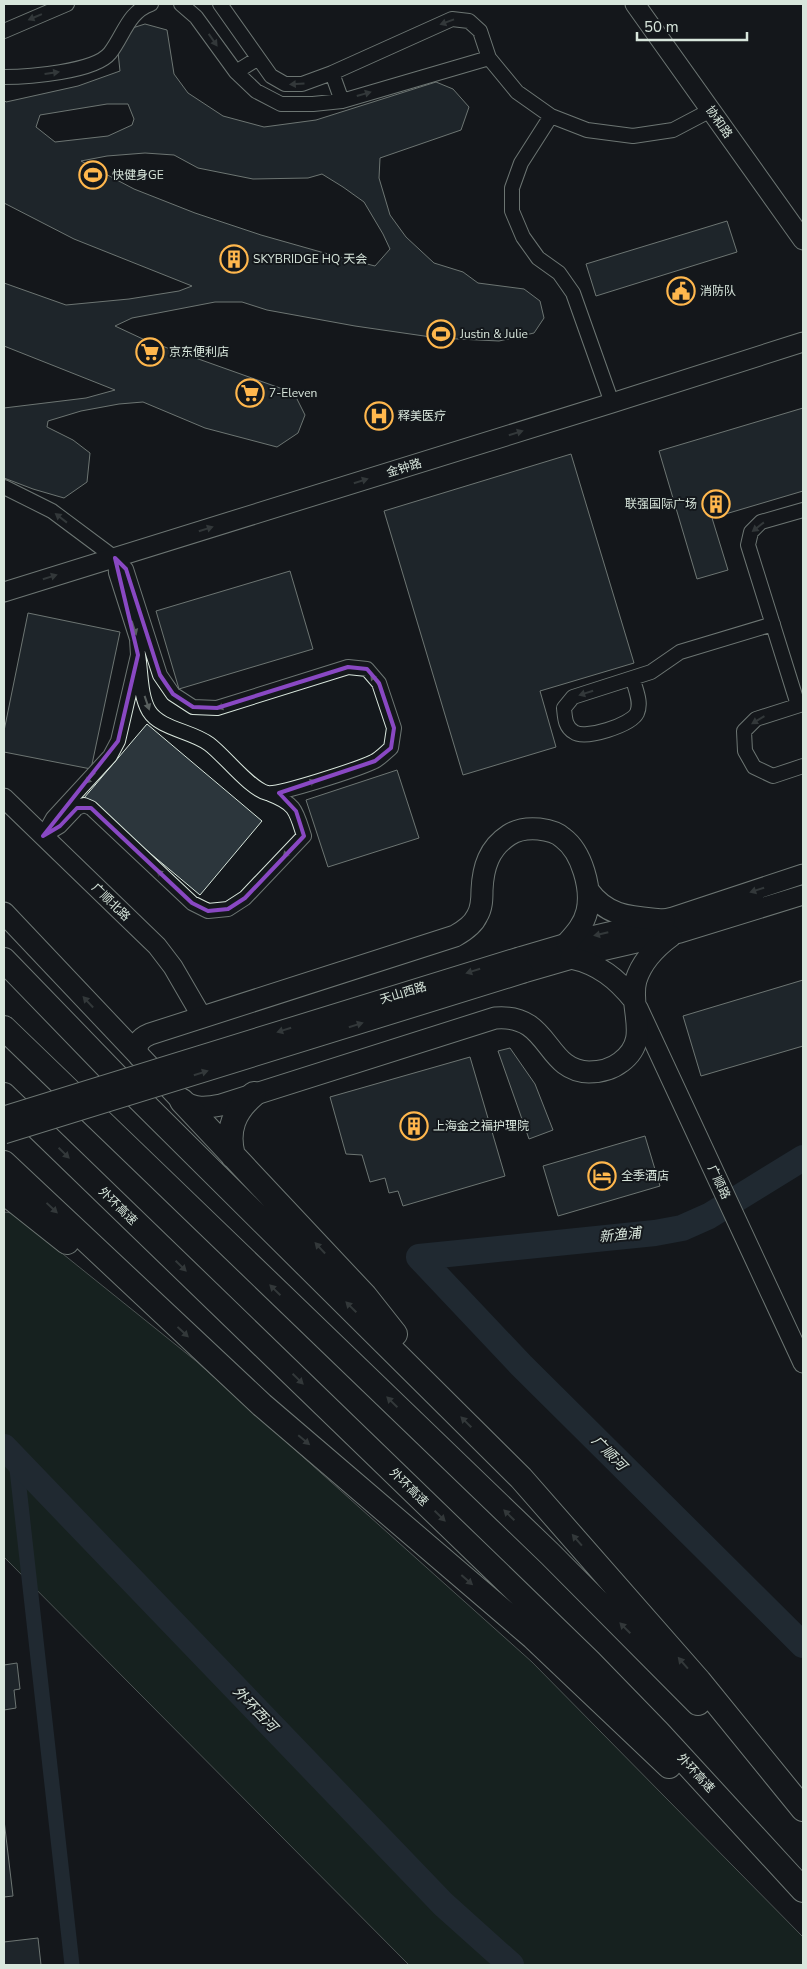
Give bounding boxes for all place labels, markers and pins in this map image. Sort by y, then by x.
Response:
sports icon: 快健身GE [78,160,108,190]
place label: 快健身GE [112,167,164,183]
building icon: SKYBRIDGE HQ 天会 [219,244,249,274]
place label: SKYBRIDGE HQ 天会 [253,251,367,267]
public building icon: 消防队 [666,276,696,306]
place label: 消防队 [700,283,736,299]
sports icon: Justin & Julie [426,319,456,349]
place label: Justin & Julie [459,326,528,342]
supermarket icon: 京东便利店 [135,337,165,367]
place label: 京东便利店 [169,344,229,360]
supermarket icon: 7-Eleven [235,378,265,408]
place label: 7-Eleven [269,385,317,401]
hospital icon: 释美医疗 [364,401,394,431]
place label: 释美医疗 [398,408,446,424]
building icon: 联强国际广场 [701,489,731,519]
place label: 联强国际广场 [625,496,697,512]
building icon: 上海金之福护理院 [399,1111,429,1141]
place label: 上海金之福护理院 [433,1118,529,1134]
hotel icon: 全季酒店 [587,1161,617,1191]
place label: 全季酒店 [621,1168,669,1184]

